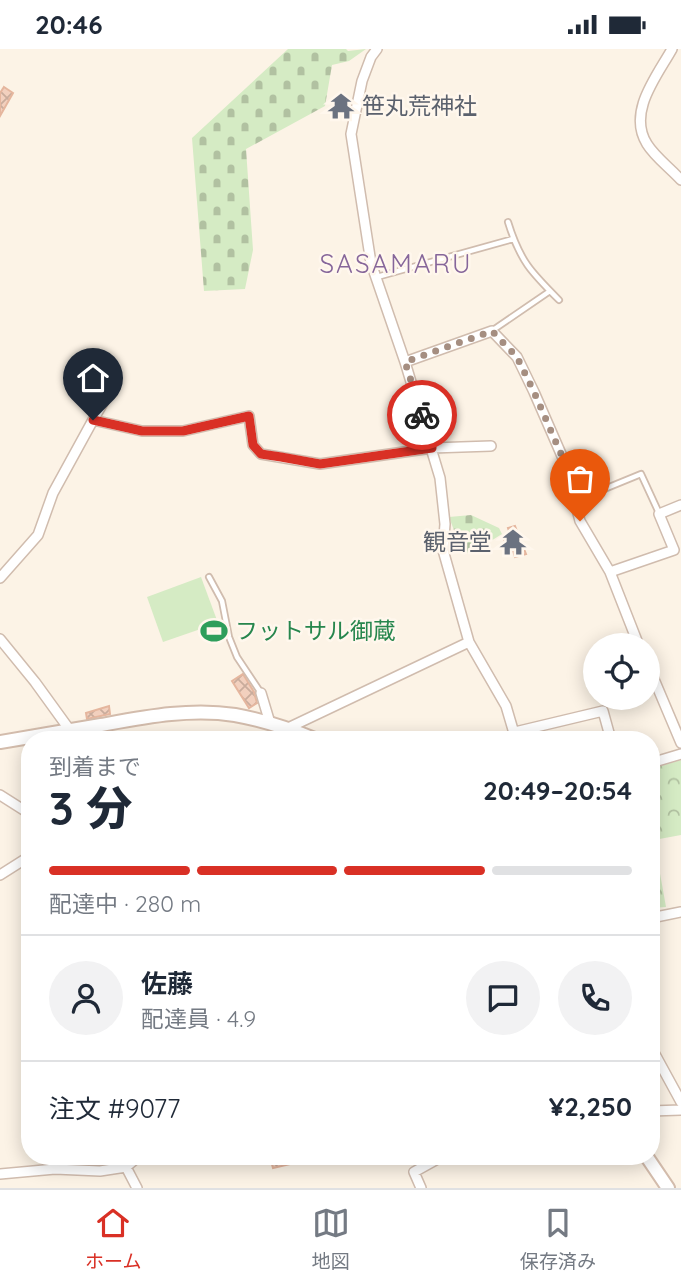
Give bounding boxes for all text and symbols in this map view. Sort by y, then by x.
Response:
text: 20:46 [35,8,103,41]
temple icon: 笹丸荒神社 [326,91,356,121]
place label: 笹丸荒神社 [362,91,477,120]
district label: SASAMARU [319,247,473,280]
pin [63,348,123,420]
icon: home [74,359,112,397]
courier [387,380,457,450]
icon: bike [403,396,441,434]
pin [550,449,610,521]
icon: bag [561,460,599,498]
place label: 観音堂 [423,527,492,556]
temple icon: 観音堂 [498,527,528,557]
sports icon: フットサル御蔵 [199,616,229,646]
place label: フットサル御蔵 [235,616,396,645]
map controls [583,633,660,710]
button: locate [583,633,660,710]
text: 到着まで [49,752,141,781]
text: 20:49–20:54 [483,774,632,807]
text: 3 分 [49,779,133,837]
text: 配達中 · 280 m [49,889,201,918]
button: person [49,961,123,1035]
button: chat [466,961,540,1035]
button: phone [558,961,632,1035]
text: 佐藤 [141,967,193,1000]
text: 配達員 · 4.9 [141,1004,256,1033]
text: ¥2,250 [549,1090,632,1123]
text: 注文 #9077 [49,1092,180,1125]
tab: ホーム [85,1204,142,1273]
tab: 地図 [312,1204,350,1273]
tab: 保存済み [520,1204,596,1273]

